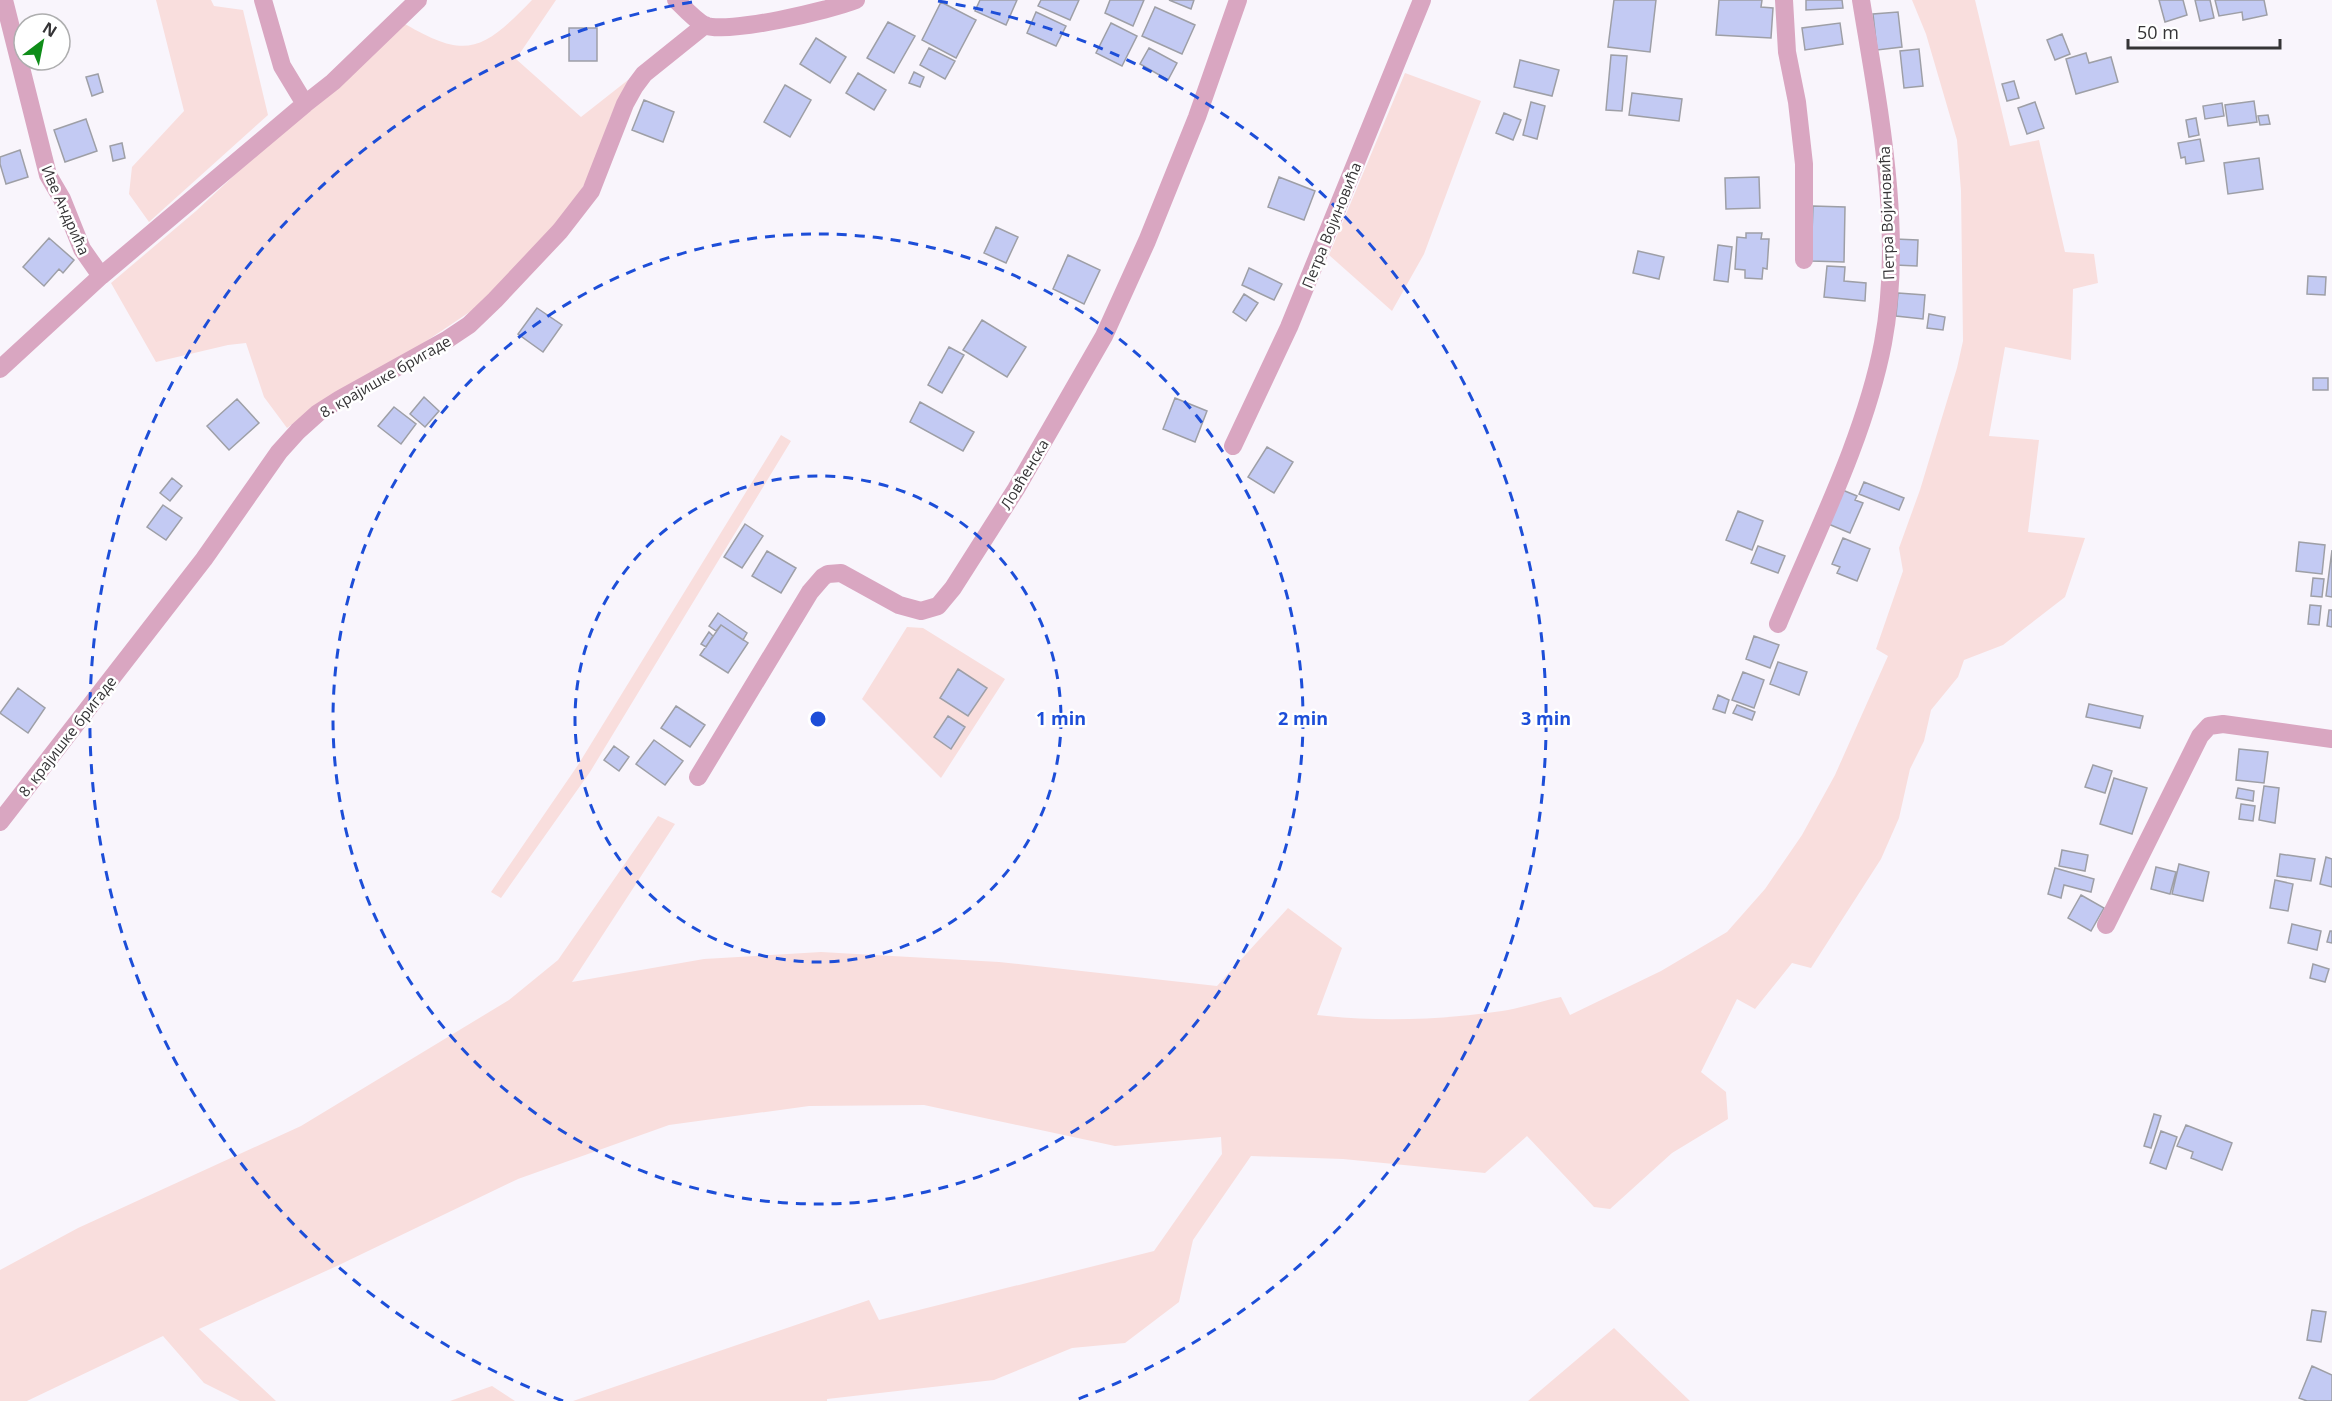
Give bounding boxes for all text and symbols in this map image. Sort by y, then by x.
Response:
north arrow [12,12,72,72]
scale bar [2128,12,2280,50]
text: N [39,17,61,42]
text: 50 m [2137,20,2179,44]
street label: Петра Војиновића [1874,146,1898,280]
street label: Петра Војиновића [1297,159,1365,291]
street label: Иве Андрића [37,162,95,258]
street label: 8. крајишке бригаде [316,330,454,422]
street label: Ловћенска [995,435,1053,513]
street label: 8. крајишке бригаде [14,672,120,800]
text: 1 min [1036,706,1086,730]
text: 2 min [1278,706,1328,730]
text: 3 min [1521,706,1571,730]
centre of rings [808,709,828,729]

